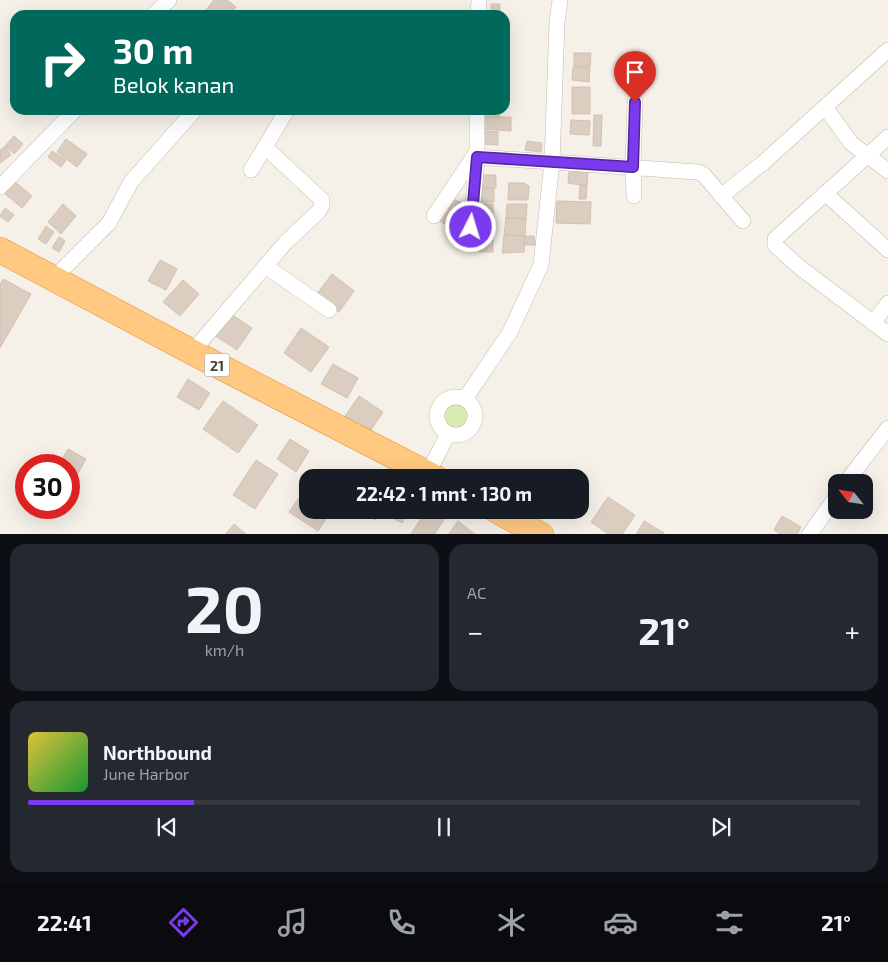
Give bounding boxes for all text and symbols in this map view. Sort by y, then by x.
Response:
text: 30 m [113,29,193,71]
icon: right [30,30,95,95]
pin [614,51,656,102]
icon: arrive [621,58,649,86]
text: Belok kanan [113,71,234,97]
position arrow [444,200,496,252]
road number: 21 [204,354,230,376]
speed limit sign: 30 [15,454,80,519]
north arrow [828,474,872,519]
map controls [828,474,873,519]
text: 22:42 · 1 mnt · 130 m [356,482,532,505]
text: 20 [185,568,264,646]
text: AC [467,583,486,602]
text: 21° [638,607,690,653]
text: − [467,614,483,648]
text: + [845,614,860,648]
text: km/h [205,640,244,659]
text: Northbound [103,741,212,764]
text: June Harbor [103,764,190,783]
icon: previous [153,813,181,841]
icon: pause [430,813,458,841]
icon: next [707,813,735,841]
icon: directions [166,905,201,940]
icon: music [275,905,310,940]
icon: phone [384,905,419,940]
icon: climate [494,905,529,940]
icon: car [603,905,638,940]
icon: filters [712,905,747,940]
text: 22:41 [37,909,92,935]
text: 21° [821,909,851,935]

